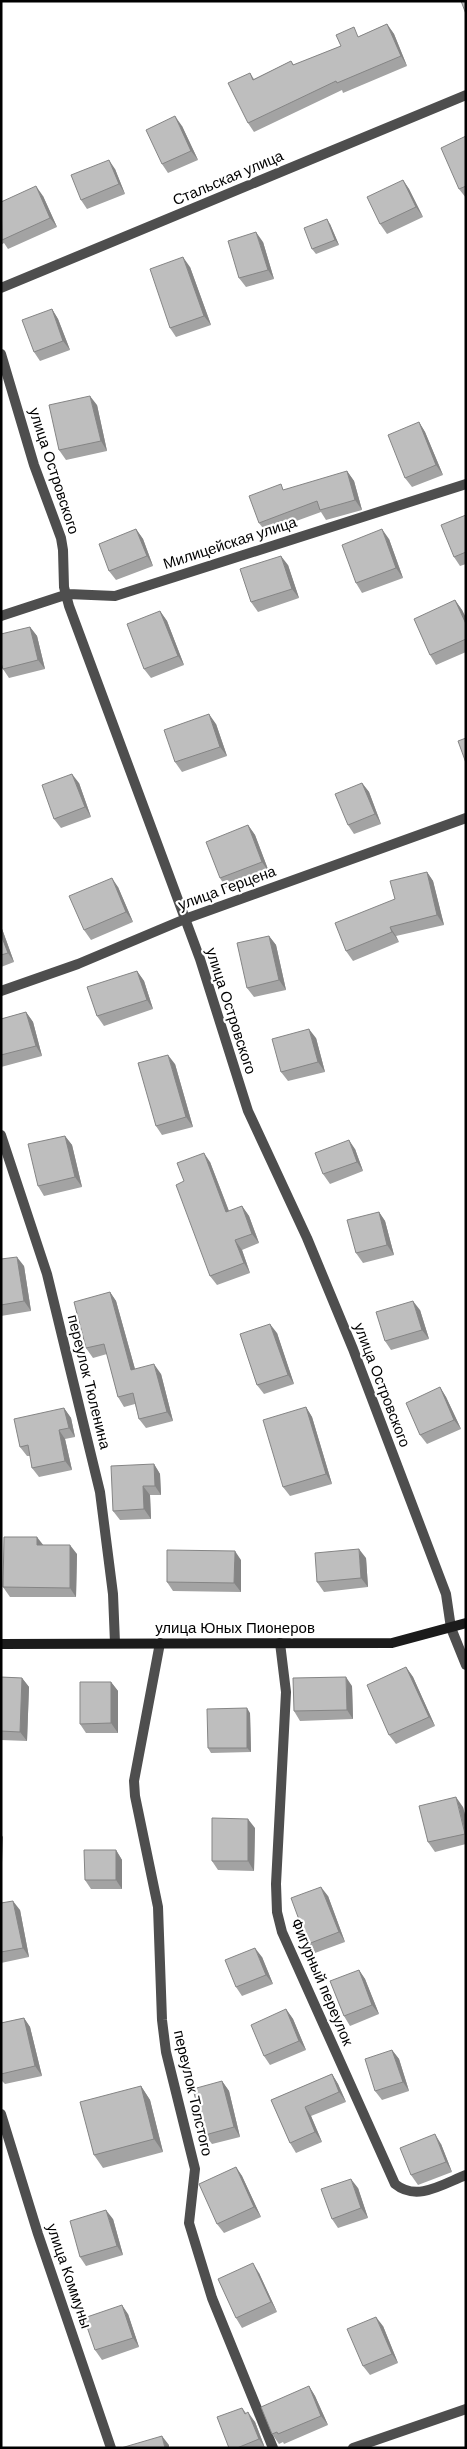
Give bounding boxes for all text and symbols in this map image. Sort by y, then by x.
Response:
street label: Стальская улица [170,145,287,210]
street label: улица Островского [24,405,84,537]
street label: Милицейская улица [161,512,300,574]
street label: улица Герцена [175,861,279,915]
street label: улица Островского [201,945,261,1077]
street label: переулок Тюленина [63,1313,116,1452]
street label: улица Островского [349,1320,415,1450]
street label: улица Юных Пионеров [155,1618,315,1638]
street label: Фигурный переулок [286,1915,358,2049]
street label: переулок Толстого [169,2028,217,2158]
street label: улица Коммуны [42,2221,96,2331]

